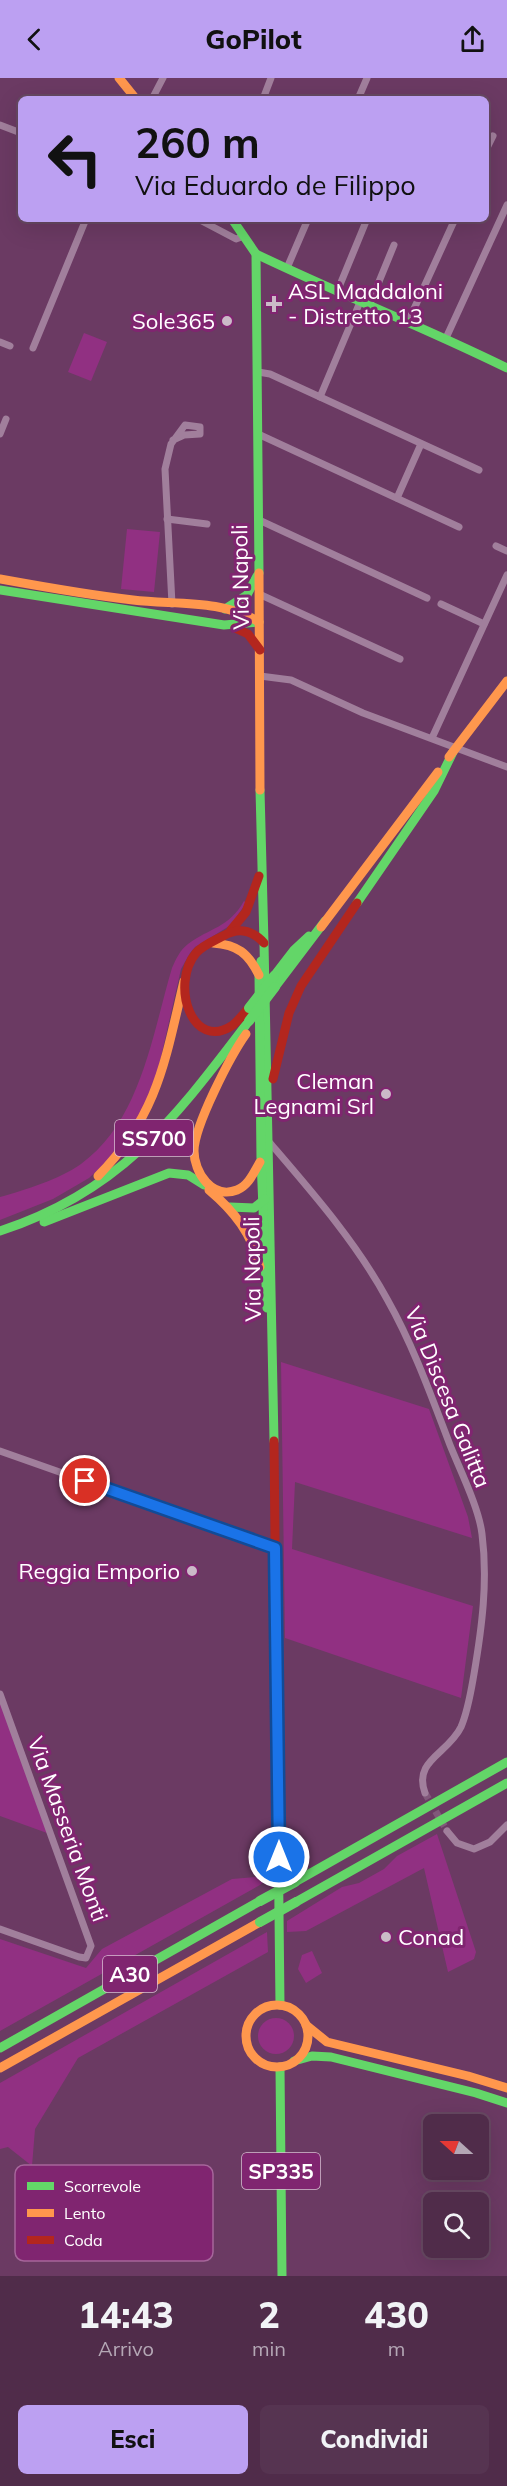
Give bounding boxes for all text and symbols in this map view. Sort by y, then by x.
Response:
text: GoPilot [205,22,302,56]
icon: back [18,23,51,56]
icon: share [456,23,489,56]
text: 260 m [135,116,260,169]
icon: left [36,120,114,198]
text: Via Eduardo de Filippo [135,168,416,202]
place label: ASL Maddaloni - Distretto 13 [288,277,443,330]
marker: ASL Maddaloni - Distretto 13 [265,295,283,313]
place label: Sole365 [132,307,215,335]
marker: Sole365 [220,314,234,328]
street label: Via Napoli [225,524,255,630]
place label: Cleman Legnami Srl [254,1067,374,1120]
marker: Cleman Legnami Srl [379,1087,393,1101]
road number: SS700 [115,1120,193,1156]
street label: Via Napoli [237,1216,267,1322]
street label: Via Discesa Galitta [399,1302,497,1492]
pin [59,1455,110,1506]
icon: arrive [68,1464,101,1497]
place label: Reggia Emporio [19,1557,180,1585]
marker: Reggia Emporio [185,1564,199,1578]
street label: Via Masseria Monti [22,1733,114,1925]
position arrow [247,1825,311,1889]
place label: Conad [398,1923,464,1951]
marker: Conad [379,1930,393,1944]
road number: A30 [103,1956,157,1992]
north arrow [423,2114,489,2180]
map controls [423,2114,489,2258]
road number: SP335 [242,2153,320,2189]
legend [15,2165,213,2261]
text: Scorrevole [64,2176,141,2196]
button: search [423,2192,489,2258]
text: Lento [64,2203,105,2223]
text: Coda [64,2230,103,2250]
text: 14:43 [78,2292,174,2337]
text: 2 [258,2292,280,2337]
text: 430 [364,2292,429,2337]
text: Arrivo [98,2336,154,2361]
text: min [252,2336,286,2361]
text: m [388,2336,405,2361]
button: Esci [18,2405,248,2474]
button: Condividi [260,2405,489,2474]

